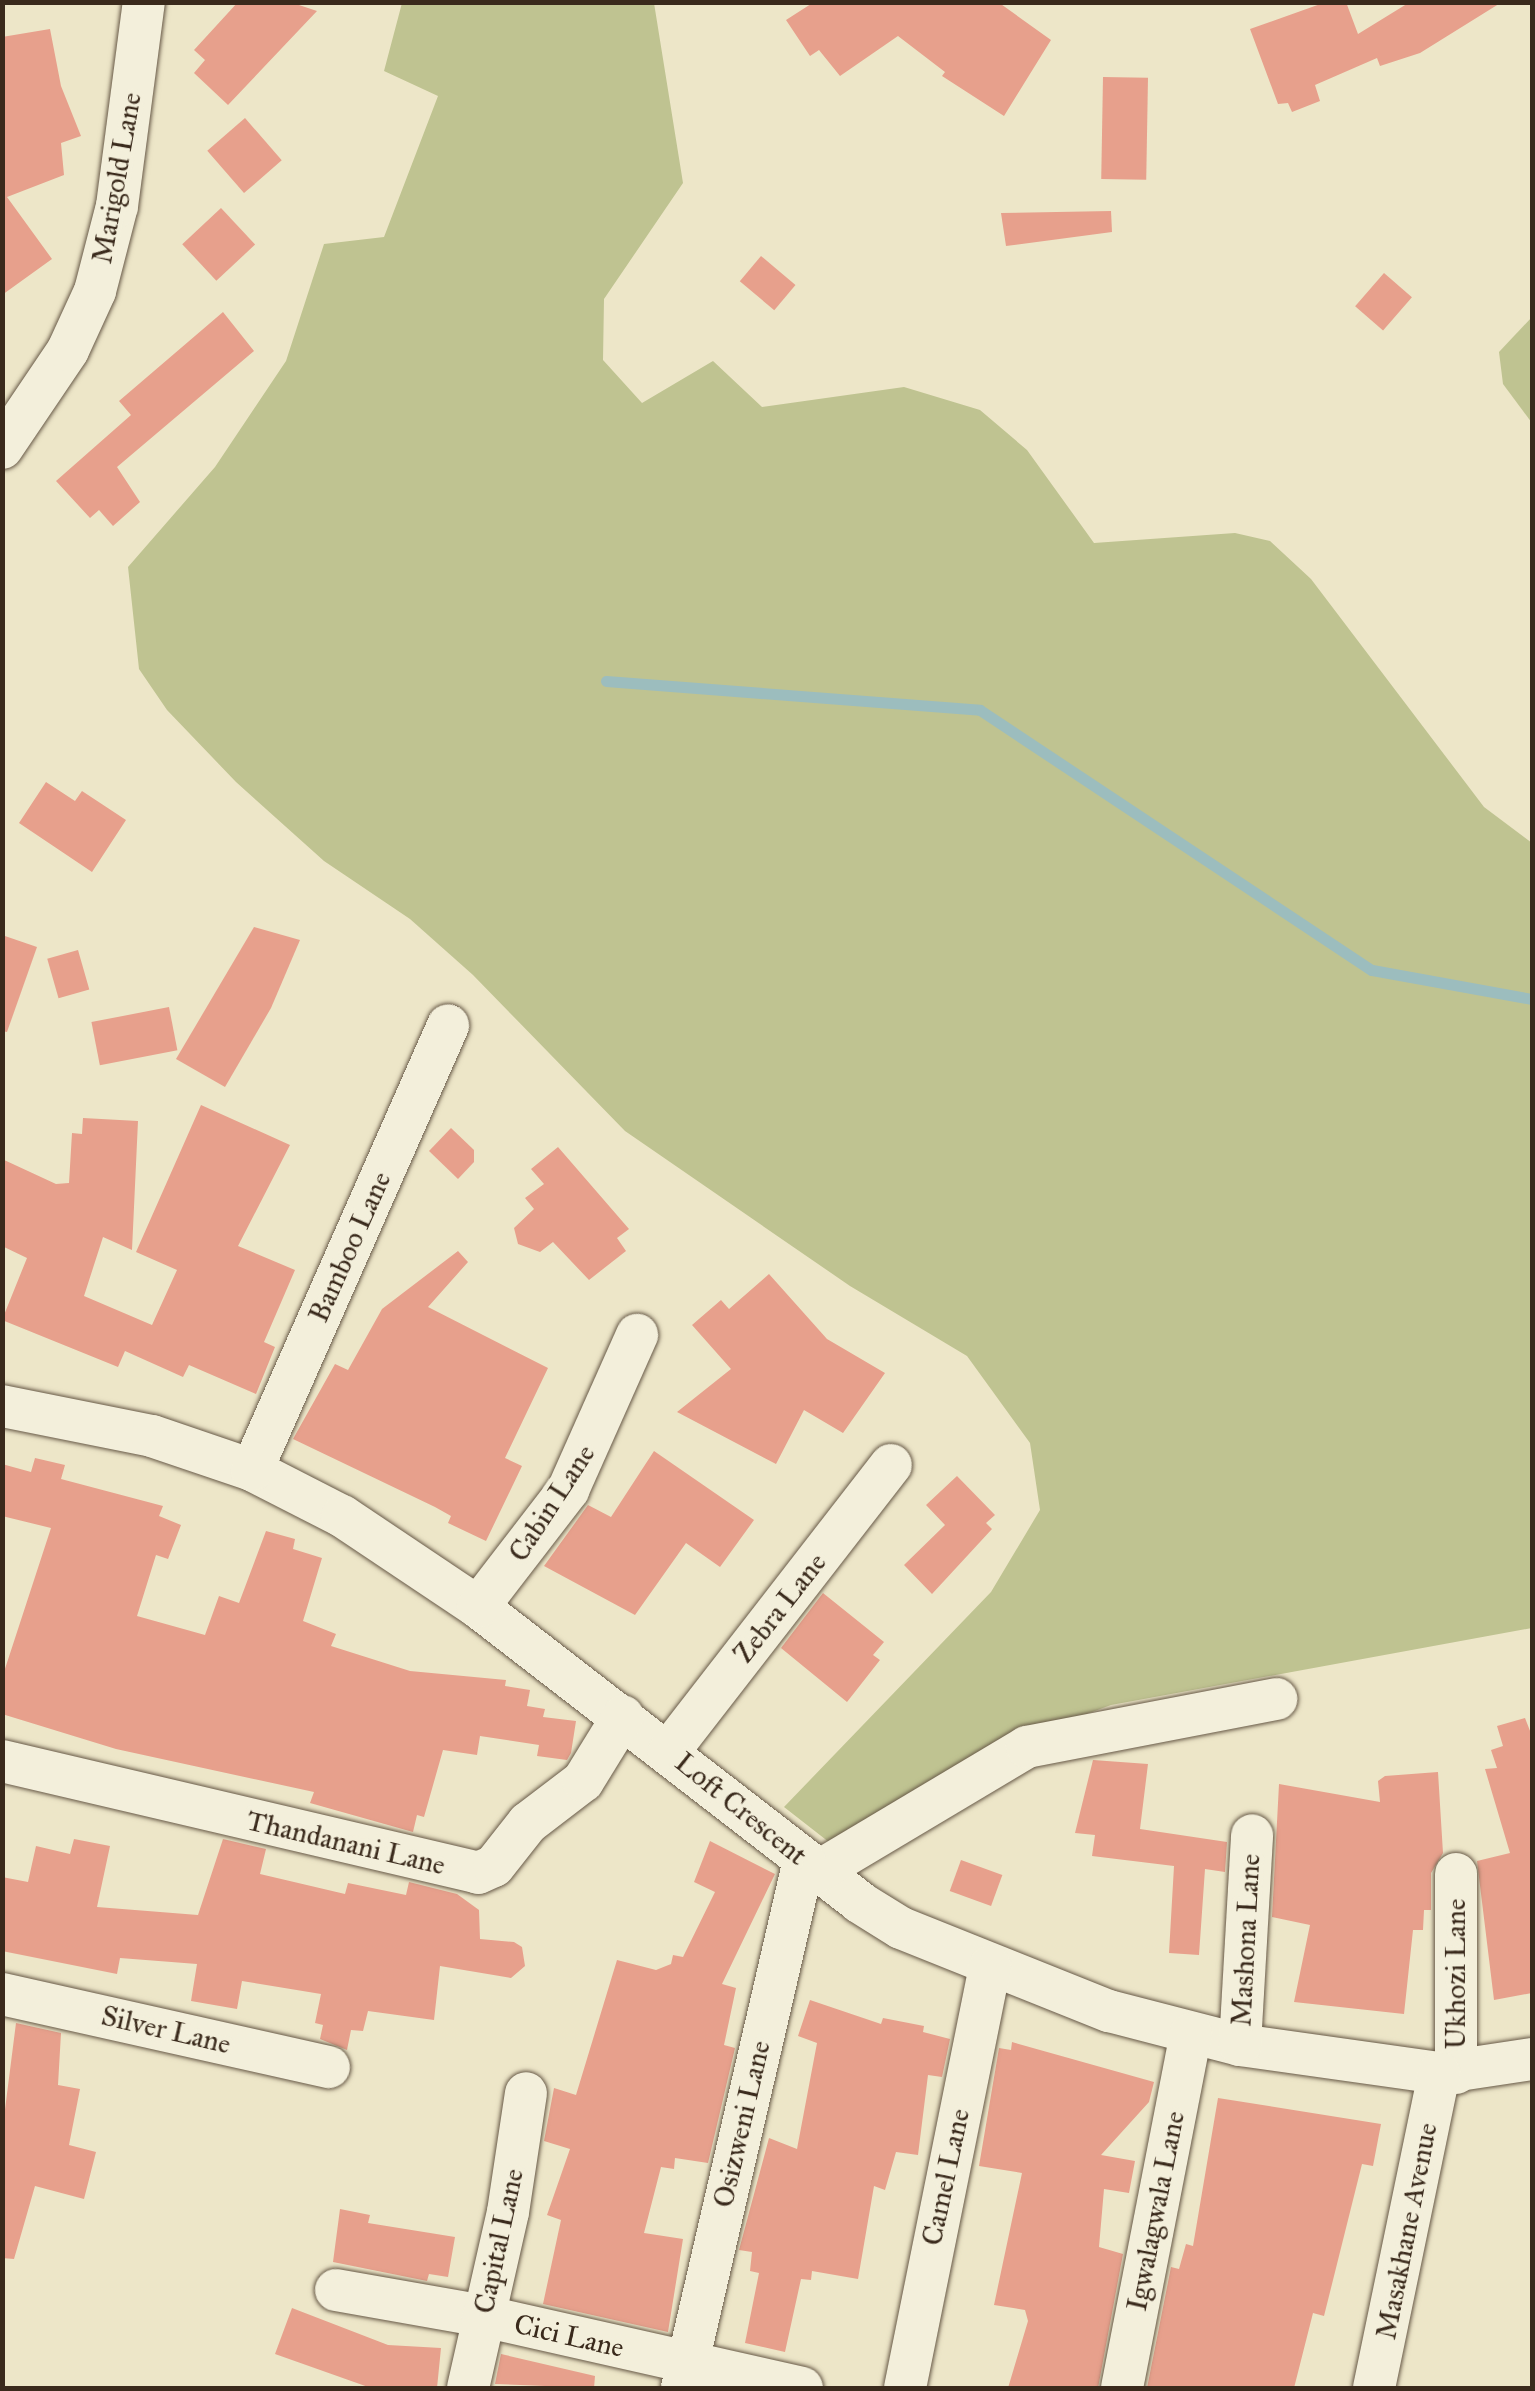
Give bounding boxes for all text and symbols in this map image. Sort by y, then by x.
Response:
street label: Marigold Lane [85,90,149,266]
street label: Bamboo Lane [302,1166,398,1328]
street label: Cabin Lane [502,1438,602,1568]
street label: Zebra Lane [727,1546,833,1670]
street label: Loft Crescent [668,1746,814,1872]
street label: Thandanani Lane [243,1804,449,1882]
street label: Mashona Lane [1225,1853,1267,2027]
street label: Ukhozi Lane [1439,1899,1473,2049]
street label: Silver Lane [98,1999,234,2061]
street label: Osizweni Lane [706,2037,778,2211]
street label: Camel Lane [915,2106,977,2248]
street label: Igwalagwala Lane [1120,2108,1192,2314]
street label: Masakhane Avenue [1370,2120,1444,2342]
street label: Capital Lane [467,2166,531,2316]
street label: Cici Lane [511,2307,627,2365]

